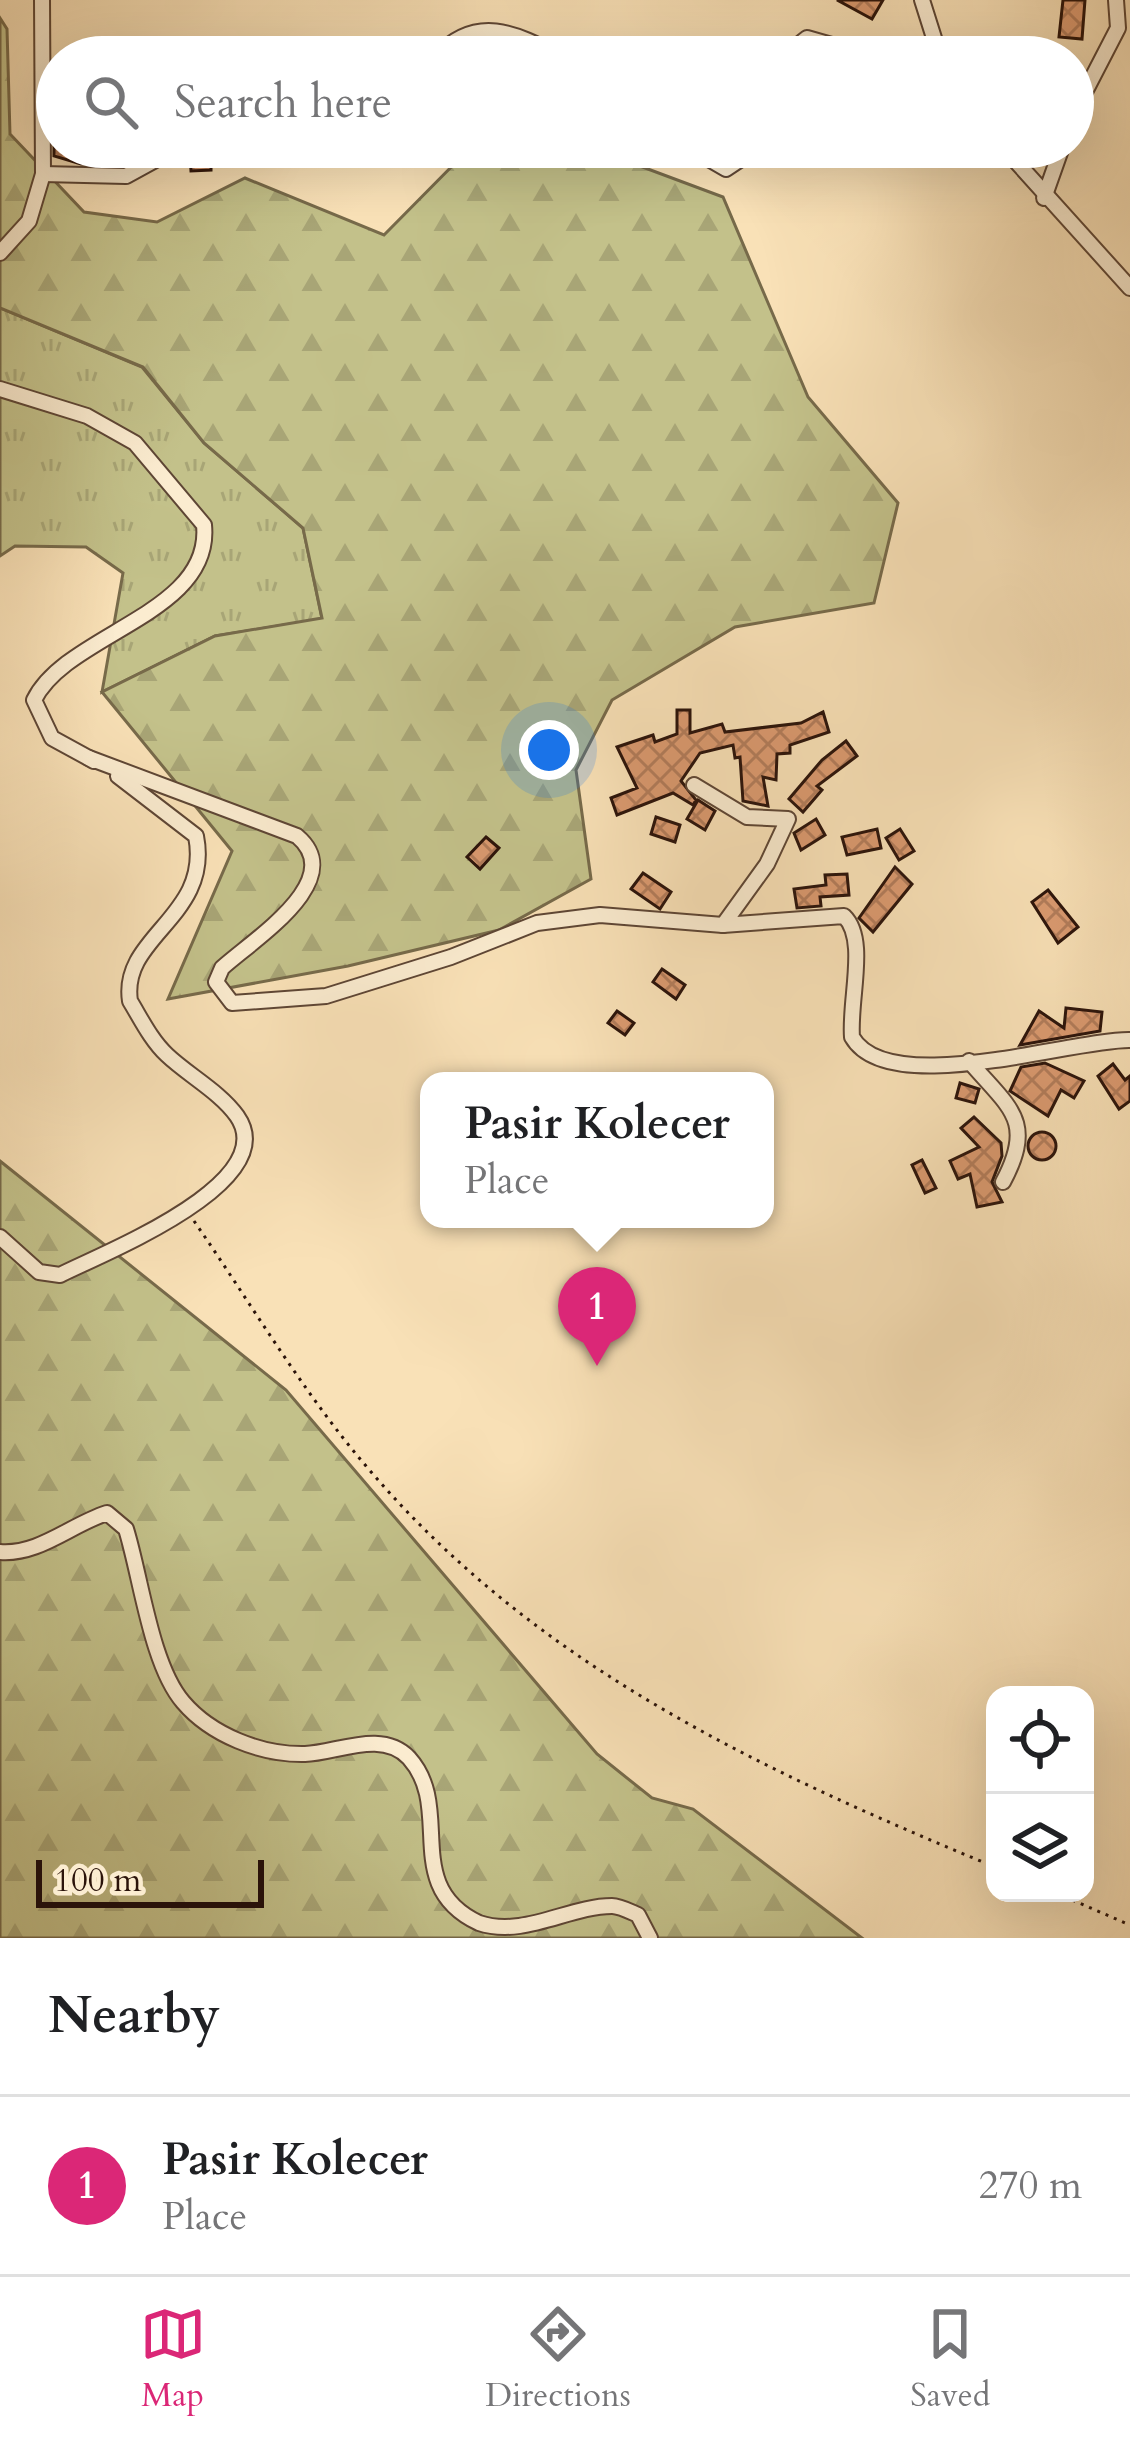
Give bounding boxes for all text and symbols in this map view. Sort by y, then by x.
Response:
search box [36,36,1094,168]
icon: search [78,69,144,135]
text: Search here [174,72,392,133]
your location [519,720,579,780]
popup [420,1072,774,1228]
text: Pasir Kolecer [464,1093,730,1154]
text: Place [464,1154,549,1207]
pin: 1 [558,1267,636,1366]
map controls [986,1686,1094,1902]
button: locate [986,1686,1094,1794]
button: layers [986,1794,1094,1902]
scale bar [36,1854,264,1907]
text: 100 m [54,1858,141,1903]
text: Nearby [48,1981,220,2051]
text: Pasir Kolecer [162,2129,428,2190]
text: 1 [77,2159,97,2212]
text: 270 m [979,2159,1082,2212]
text: Place [162,2190,247,2243]
tab: Map [140,2301,206,2418]
tab: Directions [485,2301,631,2418]
tab: Saved [910,2301,990,2418]

